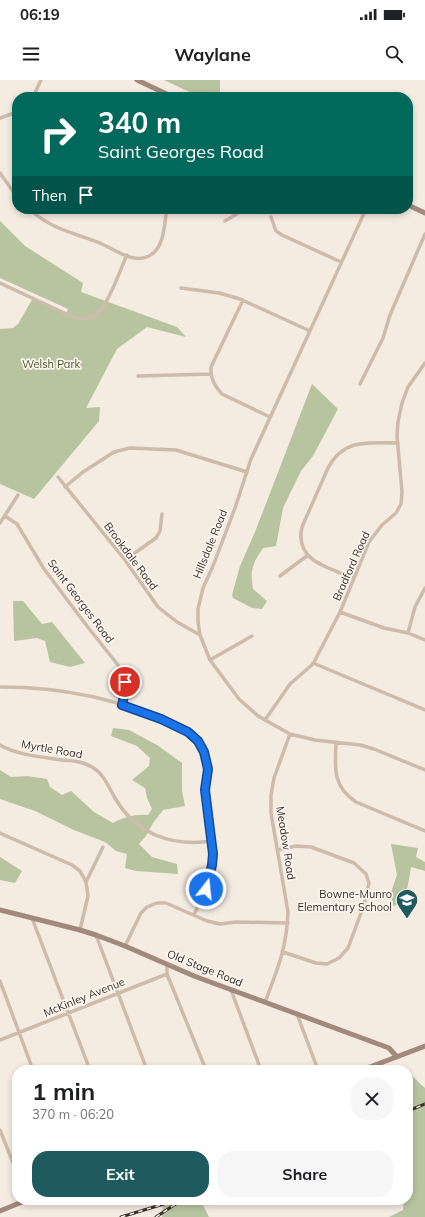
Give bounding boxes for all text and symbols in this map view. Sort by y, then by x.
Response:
text: 06:19 [20,5,60,24]
icon: menu [20,43,42,65]
text: Waylane [174,43,251,66]
icon: search [383,43,405,65]
text: 340 m [98,105,181,140]
icon: right [32,108,84,160]
text: Saint Georges Road [98,140,264,163]
icon: arrive [75,184,97,206]
text: Then [32,186,67,205]
park label: Welsh Park [22,357,80,371]
street label: Hillsdale Road [190,507,230,581]
street label: Brookdale Road [101,519,161,593]
street label: Bradford Road [329,529,373,603]
street label: Saint Georges Road [45,556,117,646]
pin [108,665,142,699]
icon: arrive [114,671,136,693]
street label: Myrtle Road [20,737,84,761]
street label: Meadow Road [273,805,299,881]
position arrow [185,868,227,910]
place label: Bowne-Munro Elementary School [297,887,392,914]
school or university icon: Bowne-Munro Elementary School [394,887,420,920]
street label: Old Stage Road [165,946,245,990]
street label: McKinley Avenue [41,974,127,1020]
text: 1 min [32,1076,95,1106]
button: close [351,1078,393,1120]
text: 370 m · 06:20 [32,1106,114,1122]
button: Exit [32,1151,209,1197]
button: Share [217,1151,393,1197]

